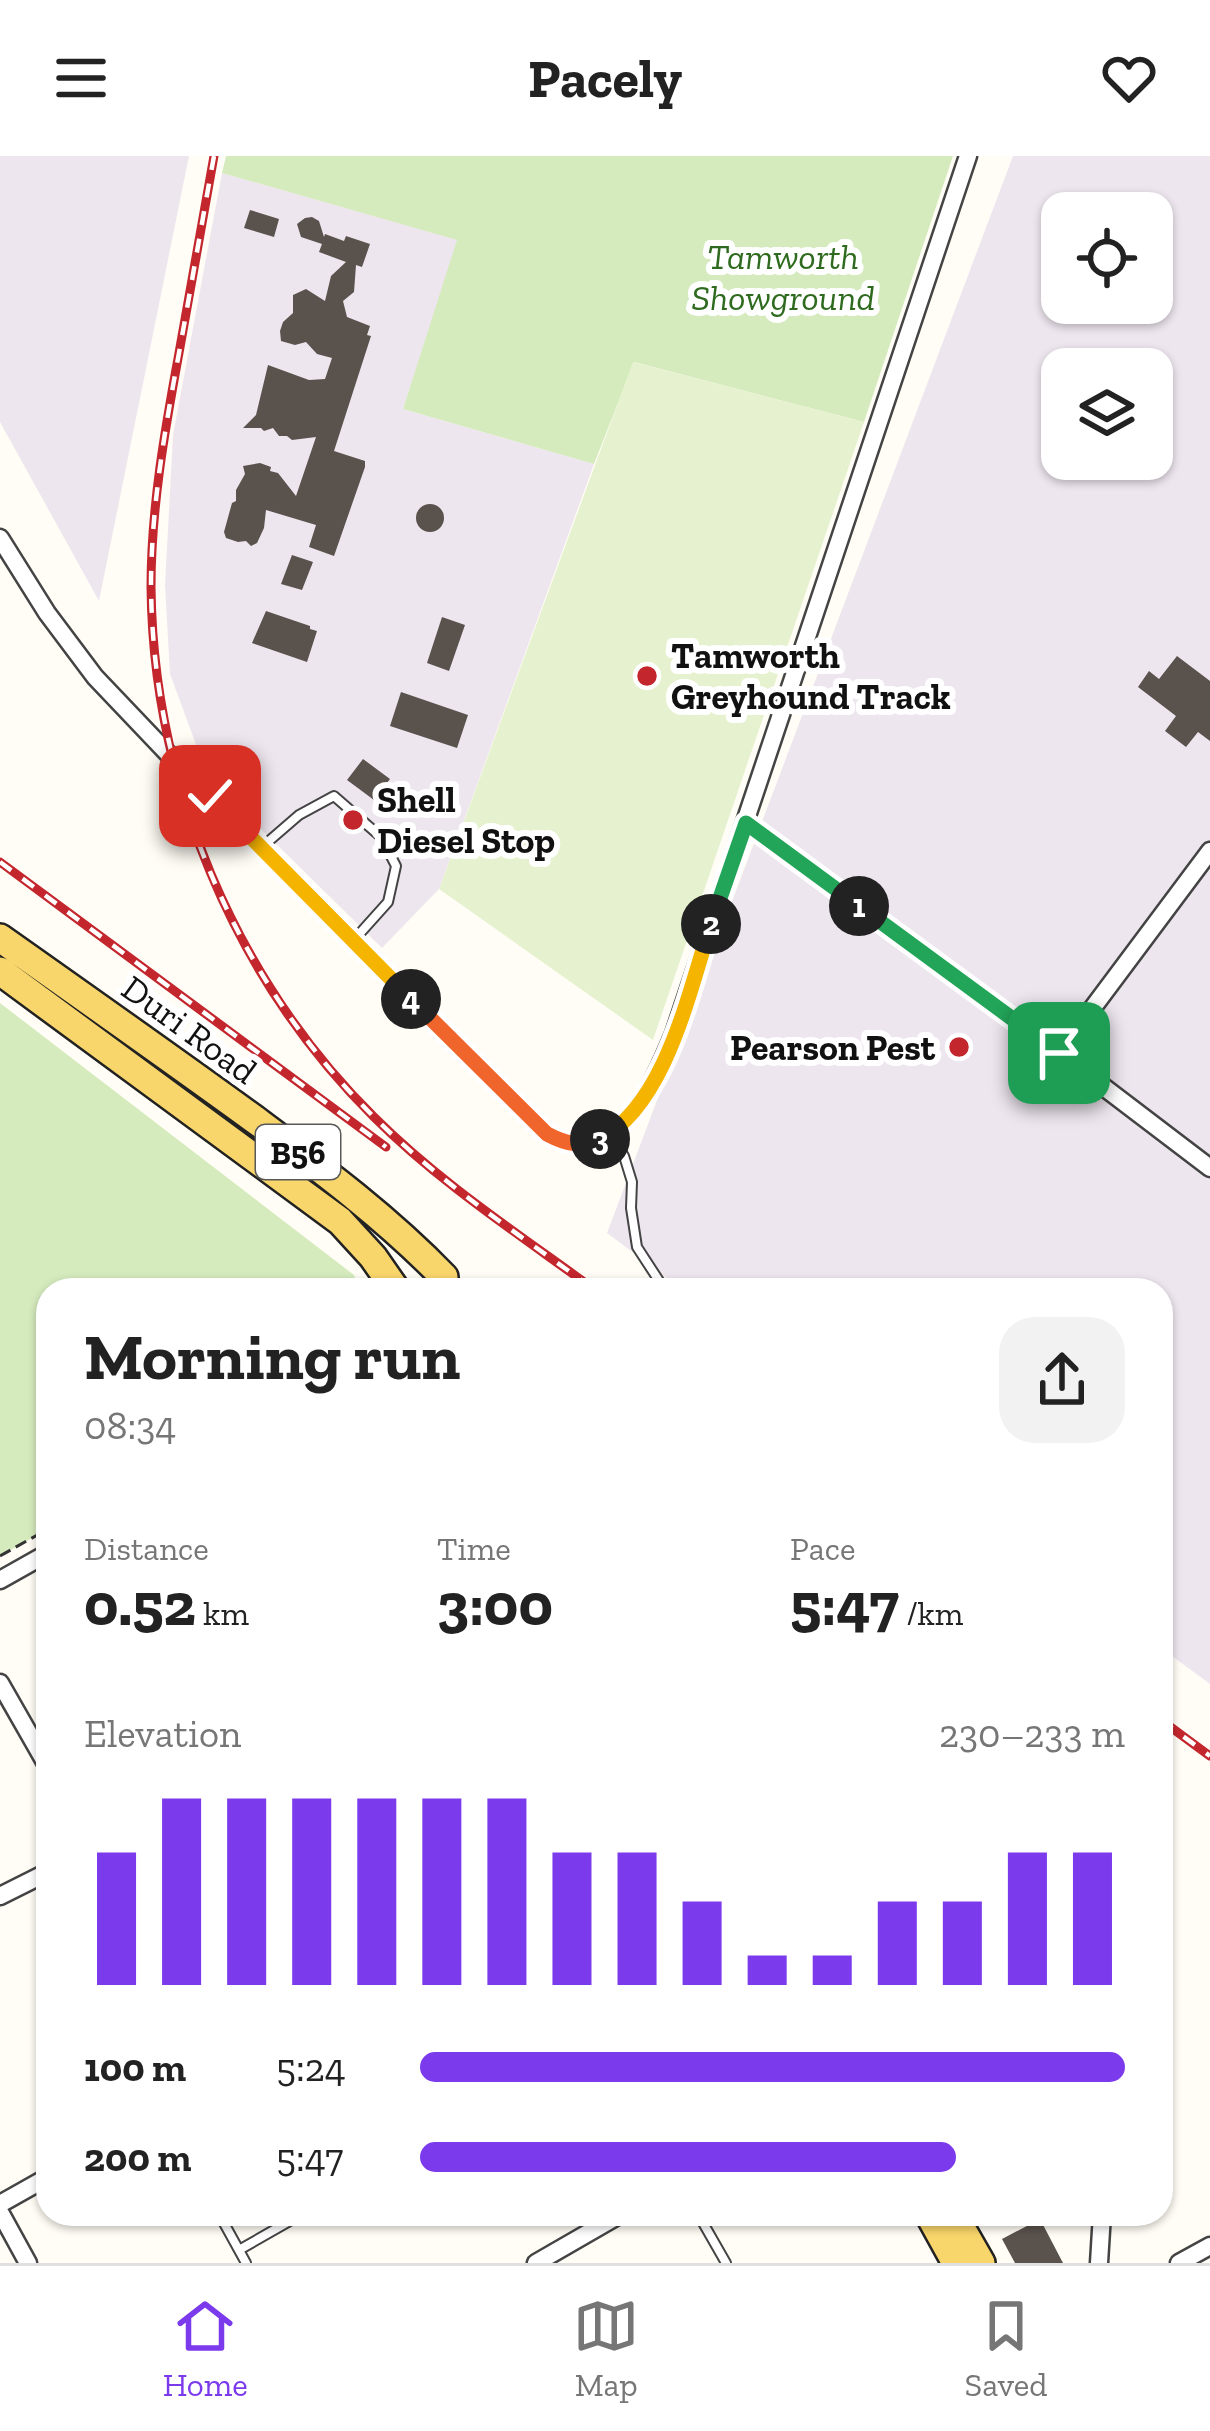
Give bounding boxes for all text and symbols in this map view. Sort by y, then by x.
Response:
icon: menu [48,45,114,111]
icon: heart [1096,45,1162,111]
text: Pacely [528,46,682,111]
map controls [1041,192,1173,480]
button: locate [1041,192,1173,324]
park label: Tamworth Showground [691,235,875,319]
button: layers [1041,348,1173,480]
place label: Tamworth Greyhound Track [671,634,951,718]
marker: Tamworth Greyhound Track [634,663,660,689]
pin [159,745,261,847]
icon: check [177,763,243,829]
place label: Shell Diesel Stop [377,778,555,862]
marker: Shell Diesel Stop [340,807,366,833]
pin: 1 [829,876,889,936]
text: 1 [852,886,866,925]
pin: 2 [681,894,741,954]
text: 2 [702,904,720,943]
street label: Duri Road [114,966,266,1093]
pin: 4 [381,969,441,1029]
text: 4 [402,979,420,1018]
pin [1008,1002,1110,1104]
icon: arrive [1026,1020,1092,1086]
place label: Pearson Pest [730,1026,936,1069]
marker: Pearson Pest [946,1034,972,1060]
pin: 3 [570,1109,630,1169]
text: 3 [591,1119,609,1158]
road number: B56 [256,1125,340,1179]
text: Morning run [84,1317,460,1396]
button: share [999,1317,1125,1443]
text: 08:34 [84,1402,176,1449]
text: Distance [84,1529,209,1568]
text: Time [437,1529,511,1568]
text: Pace [790,1529,855,1568]
text: 0.52 [84,1568,196,1640]
text: 3:00 [437,1568,553,1640]
text: 5:47 [790,1568,899,1640]
text: km [196,1594,249,1633]
text: /km [899,1594,963,1633]
text: Elevation [84,1710,241,1757]
text: 230–233 m [939,1710,1125,1757]
text: 100 m [84,2044,186,2091]
text: 5:24 [276,2044,346,2091]
text: 200 m [84,2134,191,2181]
text: 5:47 [276,2134,343,2181]
tab: Home [163,2293,248,2404]
tab: Map [573,2293,639,2404]
tab: Saved [965,2293,1047,2404]

